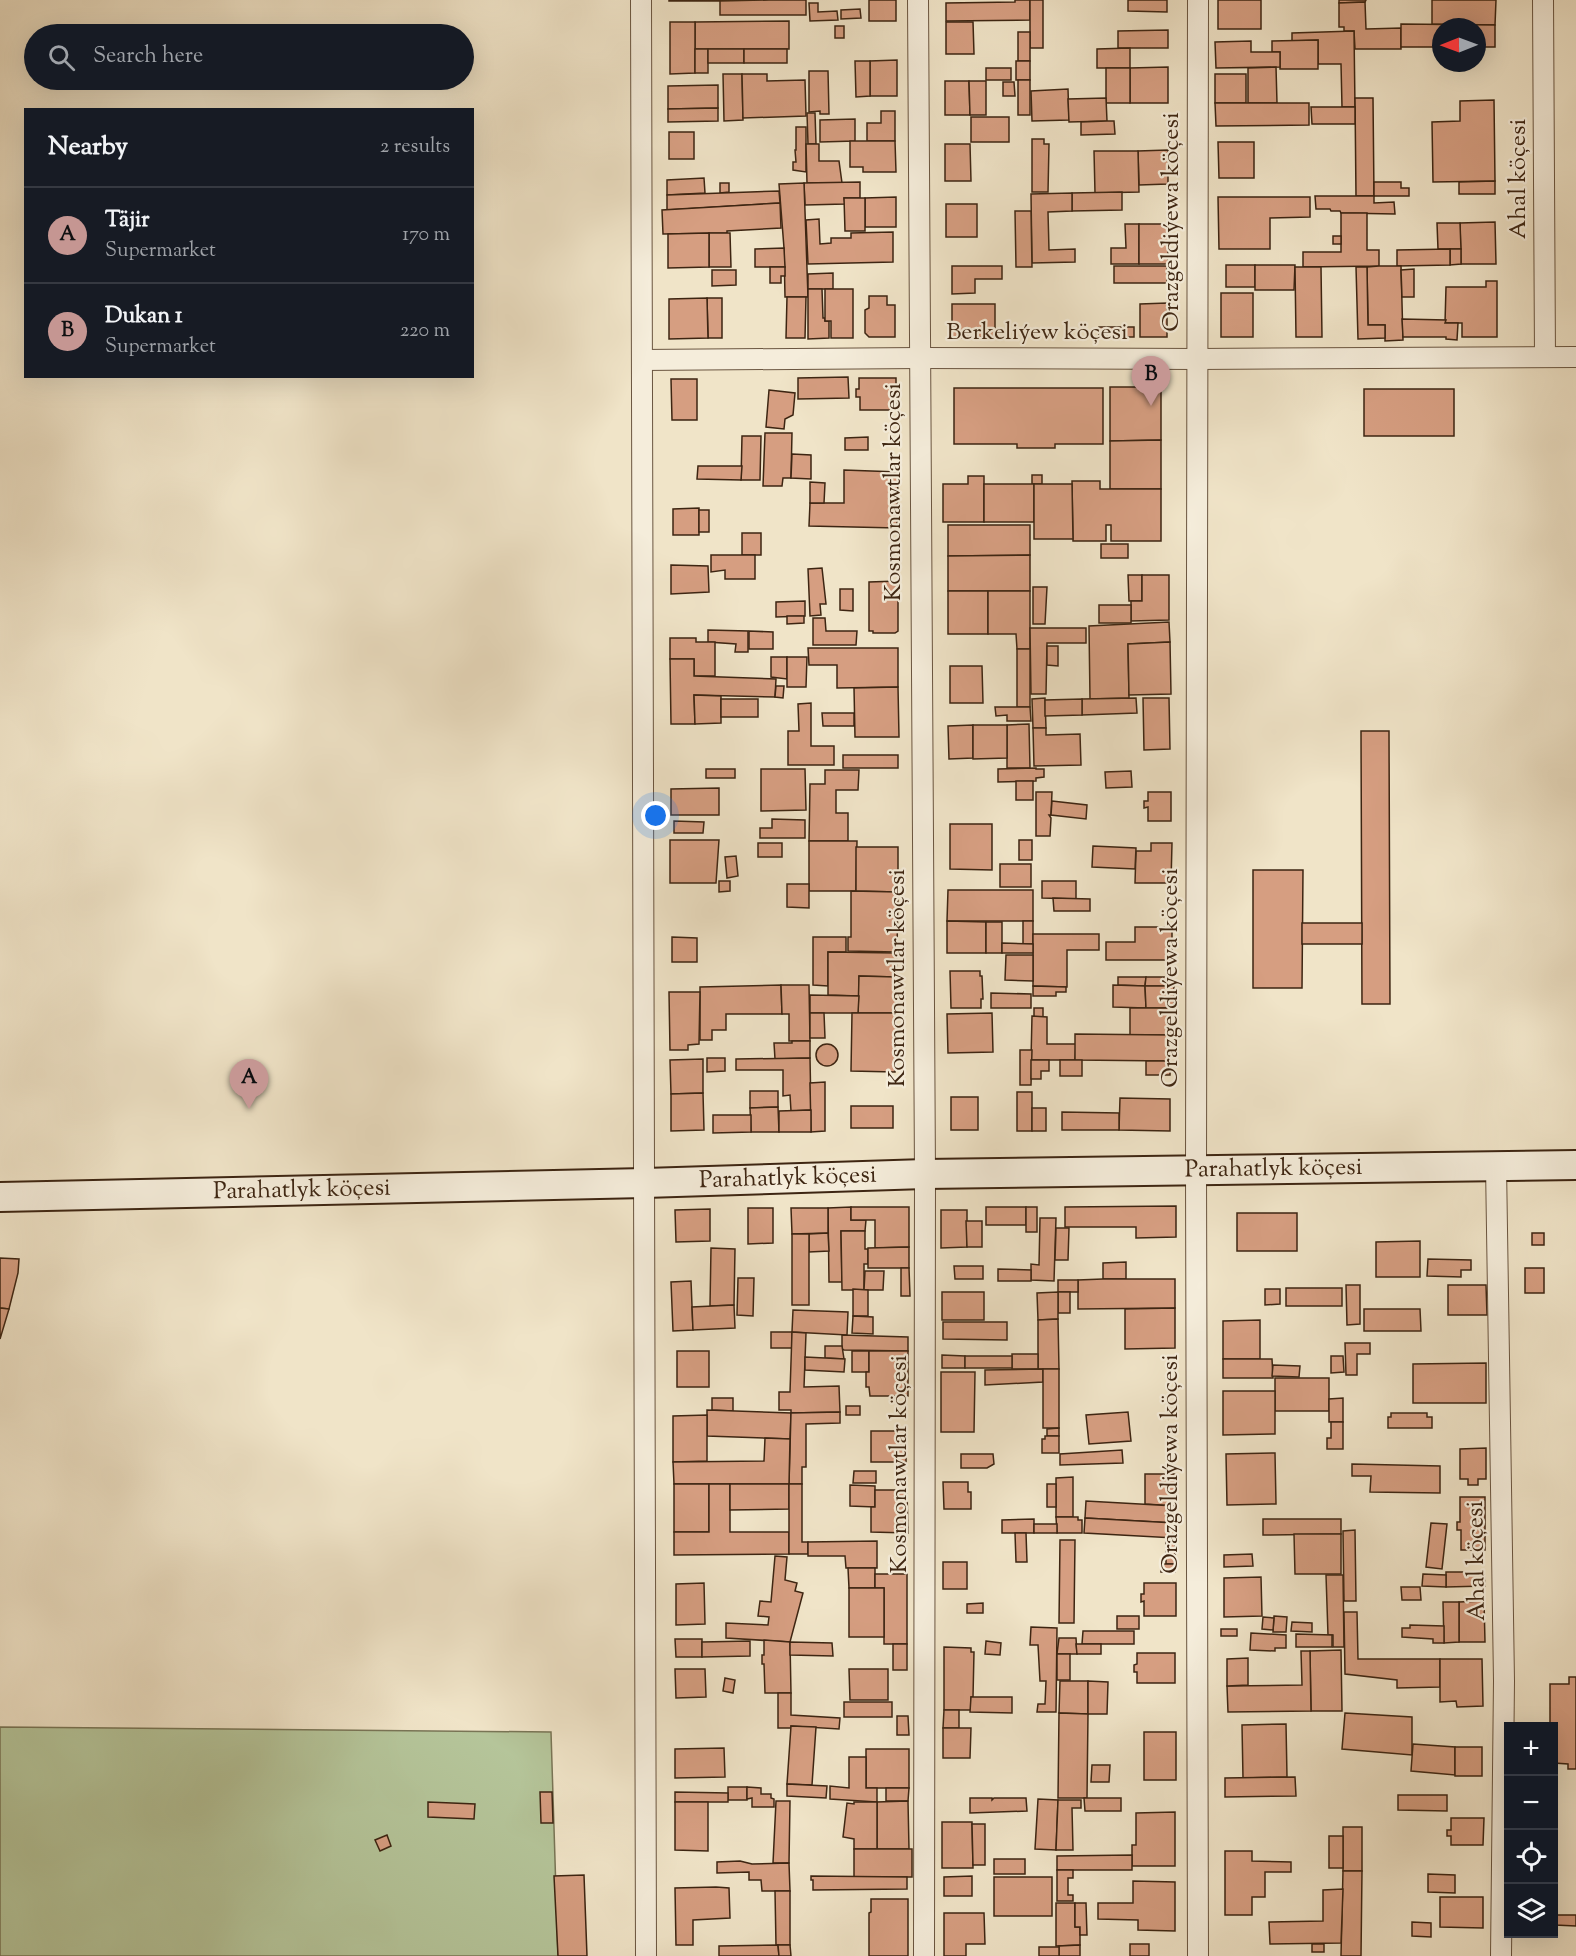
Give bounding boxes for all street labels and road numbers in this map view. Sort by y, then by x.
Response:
street label: Orazgeldiýewa köçesi [1155,112,1189,332]
street label: Ahal köçesi [1502,119,1536,239]
street label: Berkeliýew köçesi [946,316,1128,350]
street label: Kosmonawtlar köçesi [877,383,911,601]
street label: Orazgeldiýewa köçesi [1154,868,1188,1088]
street label: Kosmonawtlar köçesi [881,869,915,1087]
street label: Parahatlyk köçesi [1185,1151,1363,1187]
street label: Parahatlyk köçesi [698,1159,877,1198]
street label: Parahatlyk köçesi [213,1172,391,1209]
street label: Orazgeldiýewa köçesi [1154,1354,1188,1574]
street label: Kosmonawtlar köçesi [883,1355,917,1573]
street label: Ahal köçesi [1459,1500,1495,1622]

